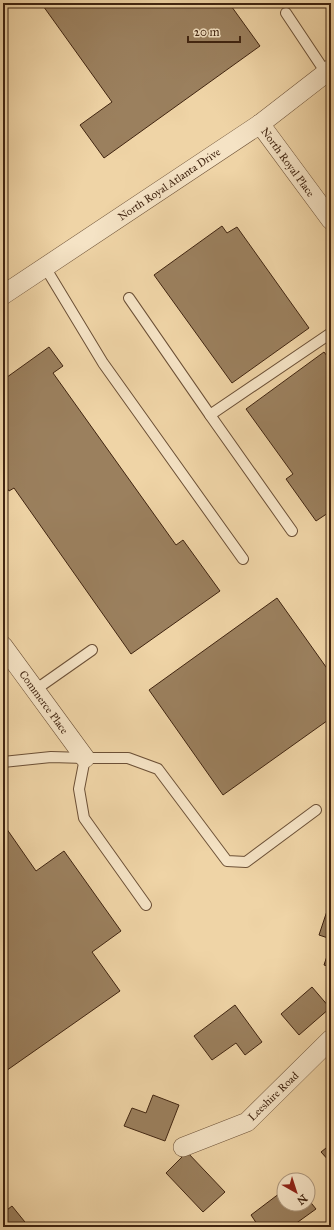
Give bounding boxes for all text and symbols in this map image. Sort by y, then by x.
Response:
scale bar [188,18,240,44]
text: 20 m [194,25,220,39]
street label: North Royal Place [258,125,317,200]
street label: North Royal Atlanta Drive [116,145,223,224]
street label: Commerce Place [16,668,71,737]
street label: Leeshire Road [245,1069,302,1124]
north arrow [276,1172,316,1212]
text: N [294,1191,310,1208]

